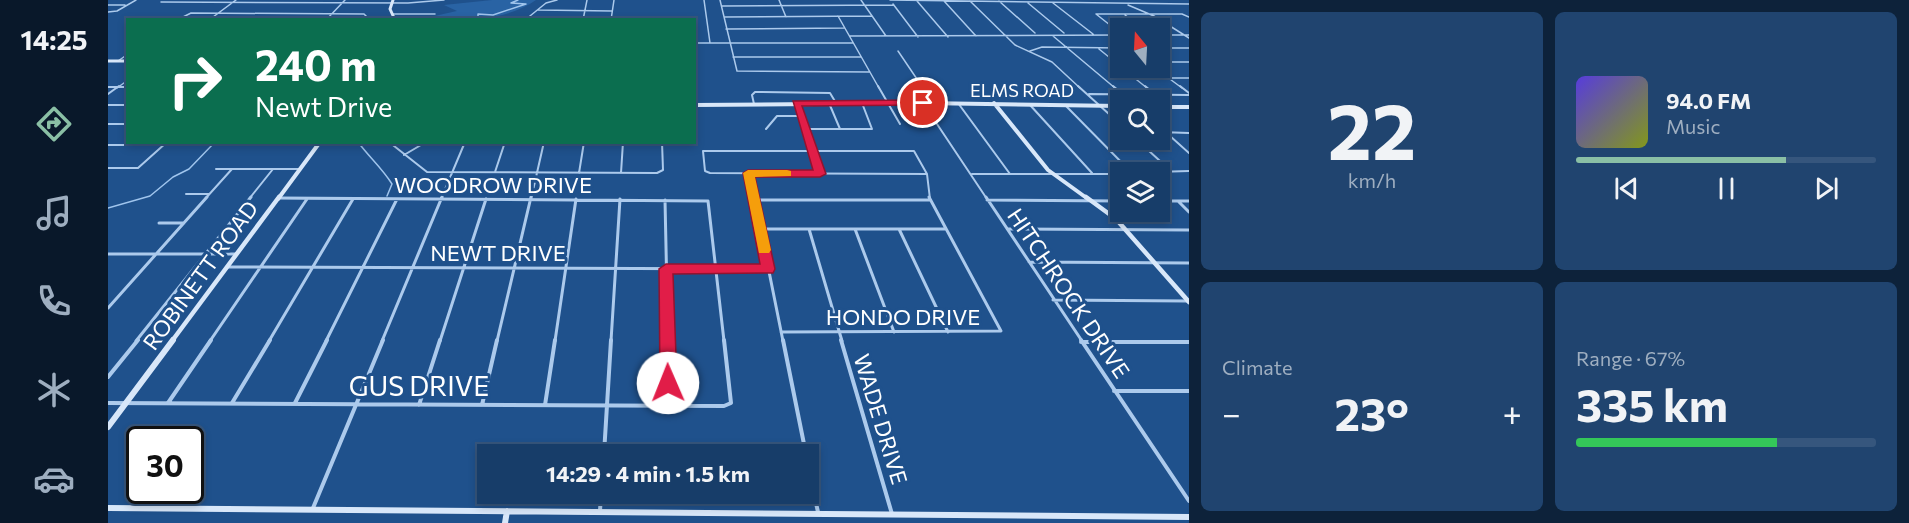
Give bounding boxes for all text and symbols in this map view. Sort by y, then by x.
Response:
north arrow [1110,18,1170,78]
map controls [1110,18,1170,222]
text: 14:25 [20,23,88,56]
text: 240 m [255,38,377,90]
icon: right [156,42,234,120]
pin [897,77,948,128]
street label: ELMS ROAD [970,79,1074,101]
text: 22 [1328,81,1416,176]
icon: arrive [906,86,939,119]
text: 94.0 FM [1666,87,1751,114]
text: Newt Drive [255,90,392,123]
button: search [1110,90,1170,150]
icon: directions [33,103,75,145]
text: Music [1666,114,1720,138]
button: layers [1110,162,1170,222]
text: km/h [1348,168,1396,192]
street label: WOODROW DRIVE [394,171,592,198]
icon: previous [1610,172,1643,205]
icon: pause [1710,172,1743,205]
icon: next [1810,172,1843,205]
icon: music [33,192,75,234]
street label: ROBINETT ROAD [137,195,263,355]
street label: HITCHROCK DRIVE [1002,203,1136,383]
street label: NEWT DRIVE [430,239,566,266]
icon: phone [33,280,75,322]
street label: HONDO DRIVE [826,303,980,330]
text: Range · 67% [1576,346,1685,370]
position arrow [636,351,700,415]
street label: WADE DRIVE [848,351,914,487]
text: Climate [1222,355,1292,379]
icon: climate [33,369,75,411]
street label: GUS DRIVE [349,369,489,402]
text: 335 km [1576,376,1728,431]
text: 23° [1335,385,1409,440]
text: − [1222,392,1241,433]
text: + [1503,392,1522,433]
speed limit sign: 30 [126,426,204,504]
icon: car [33,458,75,500]
text: 14:29 · 4 min · 1.5 km [546,460,750,487]

